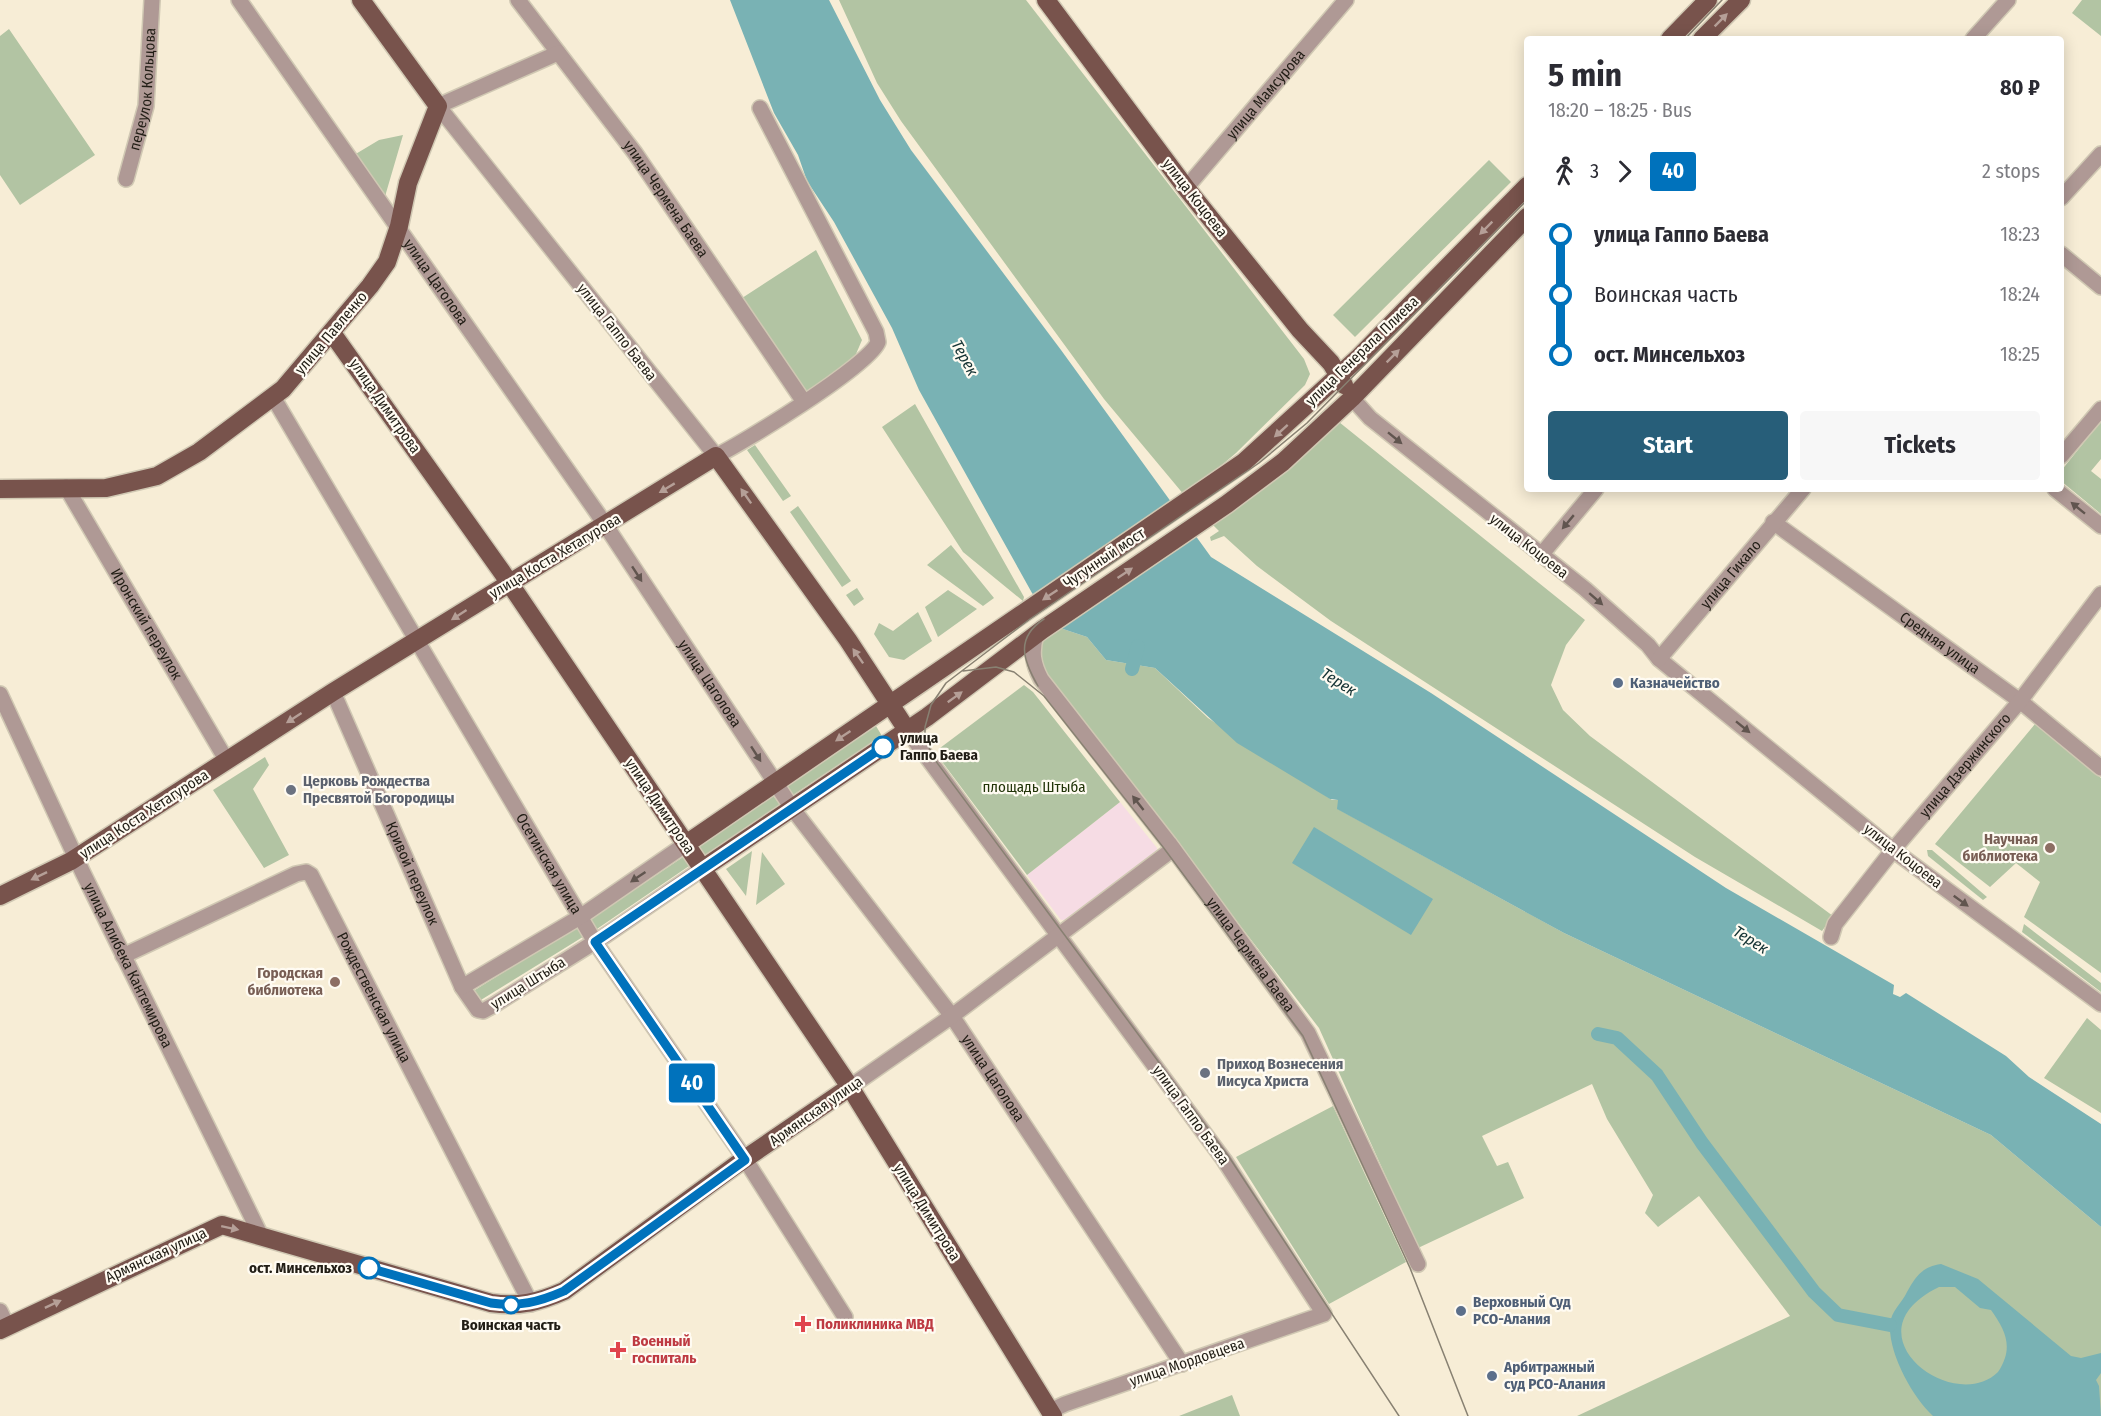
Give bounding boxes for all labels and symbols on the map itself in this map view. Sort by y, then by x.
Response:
one-way arrow [1714,13,1728,27]
street label: переулок Кольцова [125,27,159,153]
street label: улица Мамсурова [1223,46,1309,143]
street label: улица Чермена Баева [620,137,712,261]
street label: улица Коцоева [1159,155,1231,241]
one-way arrow [1479,220,1493,235]
street label: улица Цаголова [400,235,472,329]
street label: улица Гаппо Баева [573,280,661,384]
street label: улица Павленко [291,288,371,378]
street label: улица Генерала Плиева [1302,292,1422,410]
water label: Терек [947,337,983,379]
one-way arrow [1386,350,1400,364]
street label: улица Димитрова [346,355,424,457]
one-way arrow [1273,424,1288,438]
one-way arrow [1387,432,1402,444]
one-way arrow [659,482,675,493]
one-way arrow [741,488,752,504]
one-way arrow [2070,501,2086,514]
street label: улица Коста Хетагурова [486,510,624,602]
street label: улица Коцоева [1486,510,1572,582]
one-way arrow [1562,514,1575,529]
street label: Чугунный мост [1060,524,1149,592]
street label: улица Гикало [1697,536,1765,612]
street label: Иронский переулок [107,565,186,683]
one-way arrow [631,566,642,582]
one-way arrow [1117,567,1133,579]
one-way arrow [1043,589,1059,601]
one-way arrow [1588,592,1603,605]
street label: Средняя улица [1896,608,1983,678]
one-way arrow [451,609,467,620]
street label: улица Цаголова [674,636,745,731]
one-way arrow [852,648,864,664]
water label: Терек [1318,664,1360,700]
place label: Казначейство [1630,674,1720,692]
marker: Казначейство [1611,676,1625,690]
one-way arrow [948,691,963,703]
street label: улица Дзержинского [1916,709,2015,821]
one-way arrow [286,712,302,723]
one-way arrow [1735,721,1751,734]
place label: улица Гаппо Баева [899,729,979,764]
one-way arrow [835,731,852,742]
marker: улица Гаппо Баева [872,736,894,758]
one-way arrow [750,746,761,763]
street label: улица Димитрова [621,755,699,857]
street label: улица Коста Хетагурова [76,766,212,862]
place label: Церковь Рождества Пресвятой Богородицы [303,772,455,807]
park label: площадь Штыба [982,778,1086,796]
marker: Церковь Рождества Пресвятой Богородицы [284,783,298,797]
one-way arrow [1131,795,1144,811]
street label: Осетинская улица [512,810,585,917]
street label: Кривой переулок [382,819,443,928]
street label: улица Коцоева [1860,820,1946,892]
place label: Научная библиотека [1963,830,2039,865]
marker: Научная библиотека [2043,841,2057,855]
one-way arrow [31,872,48,881]
one-way arrow [629,872,646,883]
street label: улица Алибека Кантемирова [80,880,176,1051]
street label: улица Чермена Баева [1203,894,1299,1016]
one-way arrow [1954,894,1969,906]
water label: Терек [1730,922,1772,958]
street label: Рождественская улица [333,929,415,1066]
street label: улица Штыба [487,953,569,1013]
place label: Городская библиотека [248,964,324,999]
marker: Городская библиотека [328,975,342,989]
street label: улица Цаголова [958,1031,1028,1125]
place label: Приход Вознесения Иисуса Христа [1217,1055,1343,1090]
street label: улица Гаппо Баева [1149,1062,1233,1168]
line badge: 40 [665,1064,719,1102]
marker: Приход Вознесения Иисуса Христа [1198,1066,1212,1080]
street label: Армянская улица [766,1072,866,1150]
street label: улица Димитрова [890,1160,964,1264]
street label: Армянская улица [103,1224,209,1286]
one-way arrow [221,1224,240,1233]
marker: ост. Минсельхоз [358,1257,380,1279]
place label: ост. Минсельхоз [249,1259,352,1277]
place label: Верховный Суд РСО-Алания [1473,1293,1571,1328]
marker: Воинская часть [502,1296,520,1314]
one-way arrow [44,1300,61,1309]
marker: Верховный Суд РСО-Алания [1454,1304,1468,1318]
marker: Поликлиника МВД [794,1315,812,1333]
place label: Поликлиника МВД [816,1315,934,1333]
place label: Воинская часть [461,1316,561,1334]
place label: Военный госпиталь [632,1332,696,1367]
street label: улица Мордовцева [1127,1334,1247,1390]
marker: Военный госпиталь [609,1341,627,1359]
place label: Арбитражный суд РСО-Алания [1503,1358,1606,1393]
marker: Арбитражный суд РСО-Алания [1485,1369,1499,1383]

